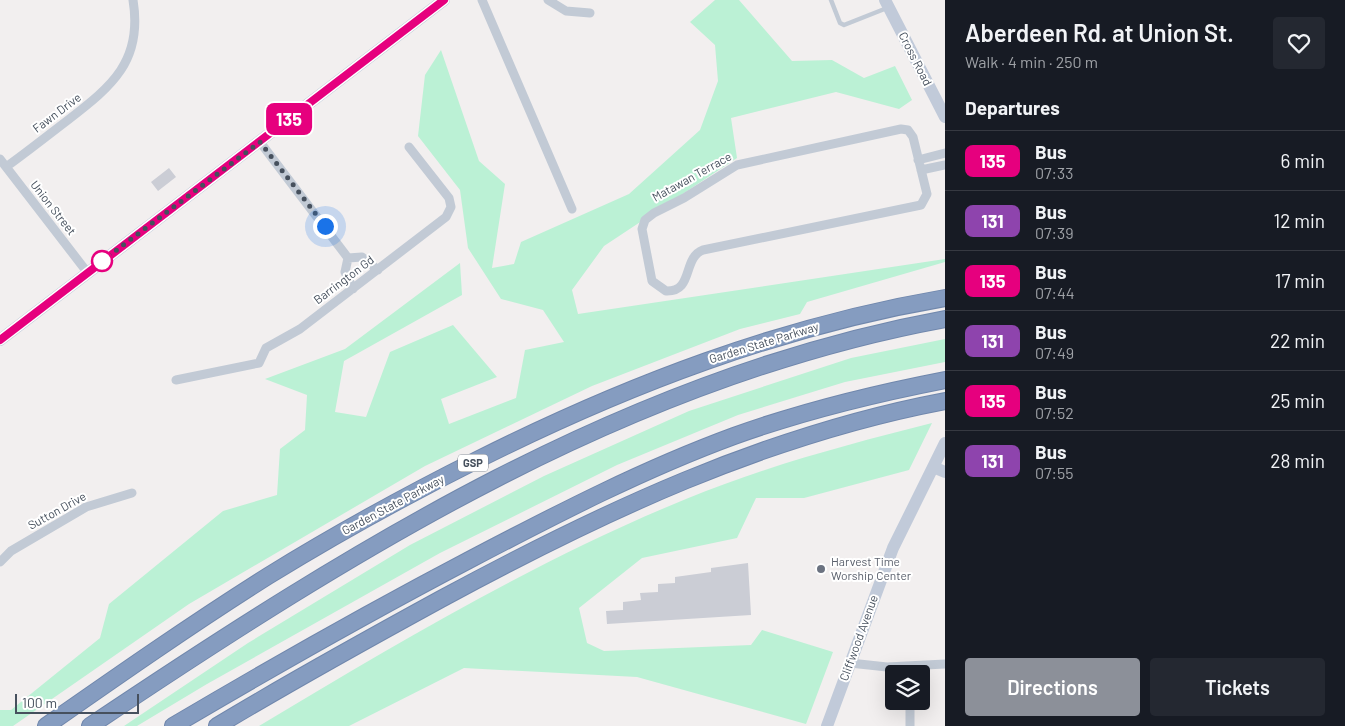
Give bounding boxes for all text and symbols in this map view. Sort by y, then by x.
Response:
button: heart [1273,17,1325,69]
text: Aberdeen Rd. at Union St. [965,18,1234,47]
street label: Cross Road [896,29,935,88]
text: Walk · 4 min · 250 m [965,52,1098,71]
street label: Fawn Drive [30,90,83,135]
text: Departures [965,96,1060,119]
line badge: 135 [260,103,318,135]
text: 135 [276,108,302,130]
text: Bus [1035,140,1067,163]
street label: Matawan Terrace [649,149,734,204]
text: 6 min [1281,149,1325,172]
text: 135 [980,150,1005,172]
text: 07:33 [1035,163,1074,182]
street label: Union Street [28,177,79,237]
text: Bus [1035,200,1067,223]
text: 12 min [1274,209,1325,232]
text: 131 [981,210,1004,232]
your location [313,214,338,239]
text: 07:39 [1035,223,1074,242]
unlabelled marker [91,250,113,272]
street label: Barrington Gd [311,252,376,306]
text: Bus [1035,260,1067,283]
text: 17 min [1275,269,1325,292]
text: 135 [980,270,1005,292]
text: 07:44 [1035,283,1075,302]
street label: Garden State Parkway [707,319,821,365]
text: Bus [1035,320,1067,343]
text: 22 min [1270,329,1325,352]
text: 131 [981,330,1004,352]
text: 07:49 [1035,343,1074,362]
text: Bus [1035,380,1067,403]
text: 25 min [1270,389,1325,412]
text: 135 [980,390,1005,412]
text: 07:52 [1035,403,1074,422]
text: Bus [1035,440,1067,463]
text: 28 min [1270,449,1325,472]
text: 131 [981,450,1004,472]
road number: GSP [458,454,488,472]
text: 07:55 [1035,463,1073,482]
street label: Garden State Parkway [339,471,446,537]
street label: Sutton Drive [25,488,88,532]
place label: Harvest Time Worship Center [831,554,912,582]
marker: Harvest Time Worship Center [815,563,827,575]
street label: Cliffwood Avenue [836,593,880,682]
button: Directions [965,658,1140,716]
button: Tickets [1150,658,1325,716]
map controls [885,665,930,710]
button: layers [885,665,930,710]
scale bar [15,691,139,714]
text: 100 m [22,694,57,711]

